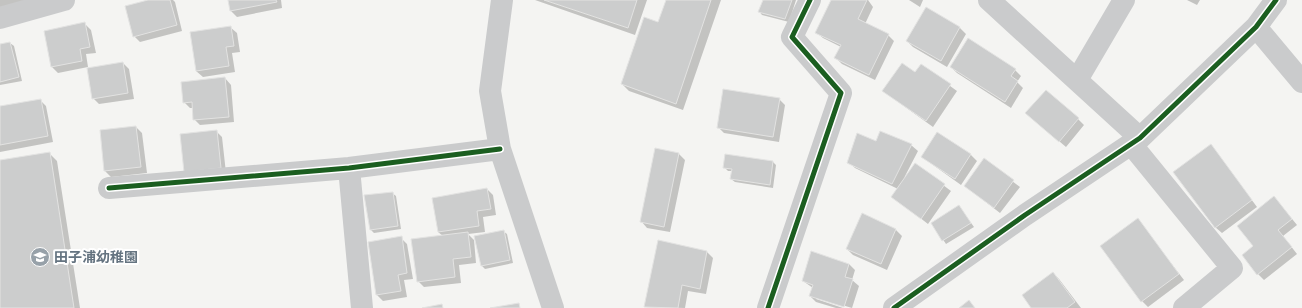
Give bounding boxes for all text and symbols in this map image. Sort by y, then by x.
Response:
school or university icon: 田子浦幼稚園 [29,246,51,268]
place label: 田子浦幼稚園 [54,249,138,266]

